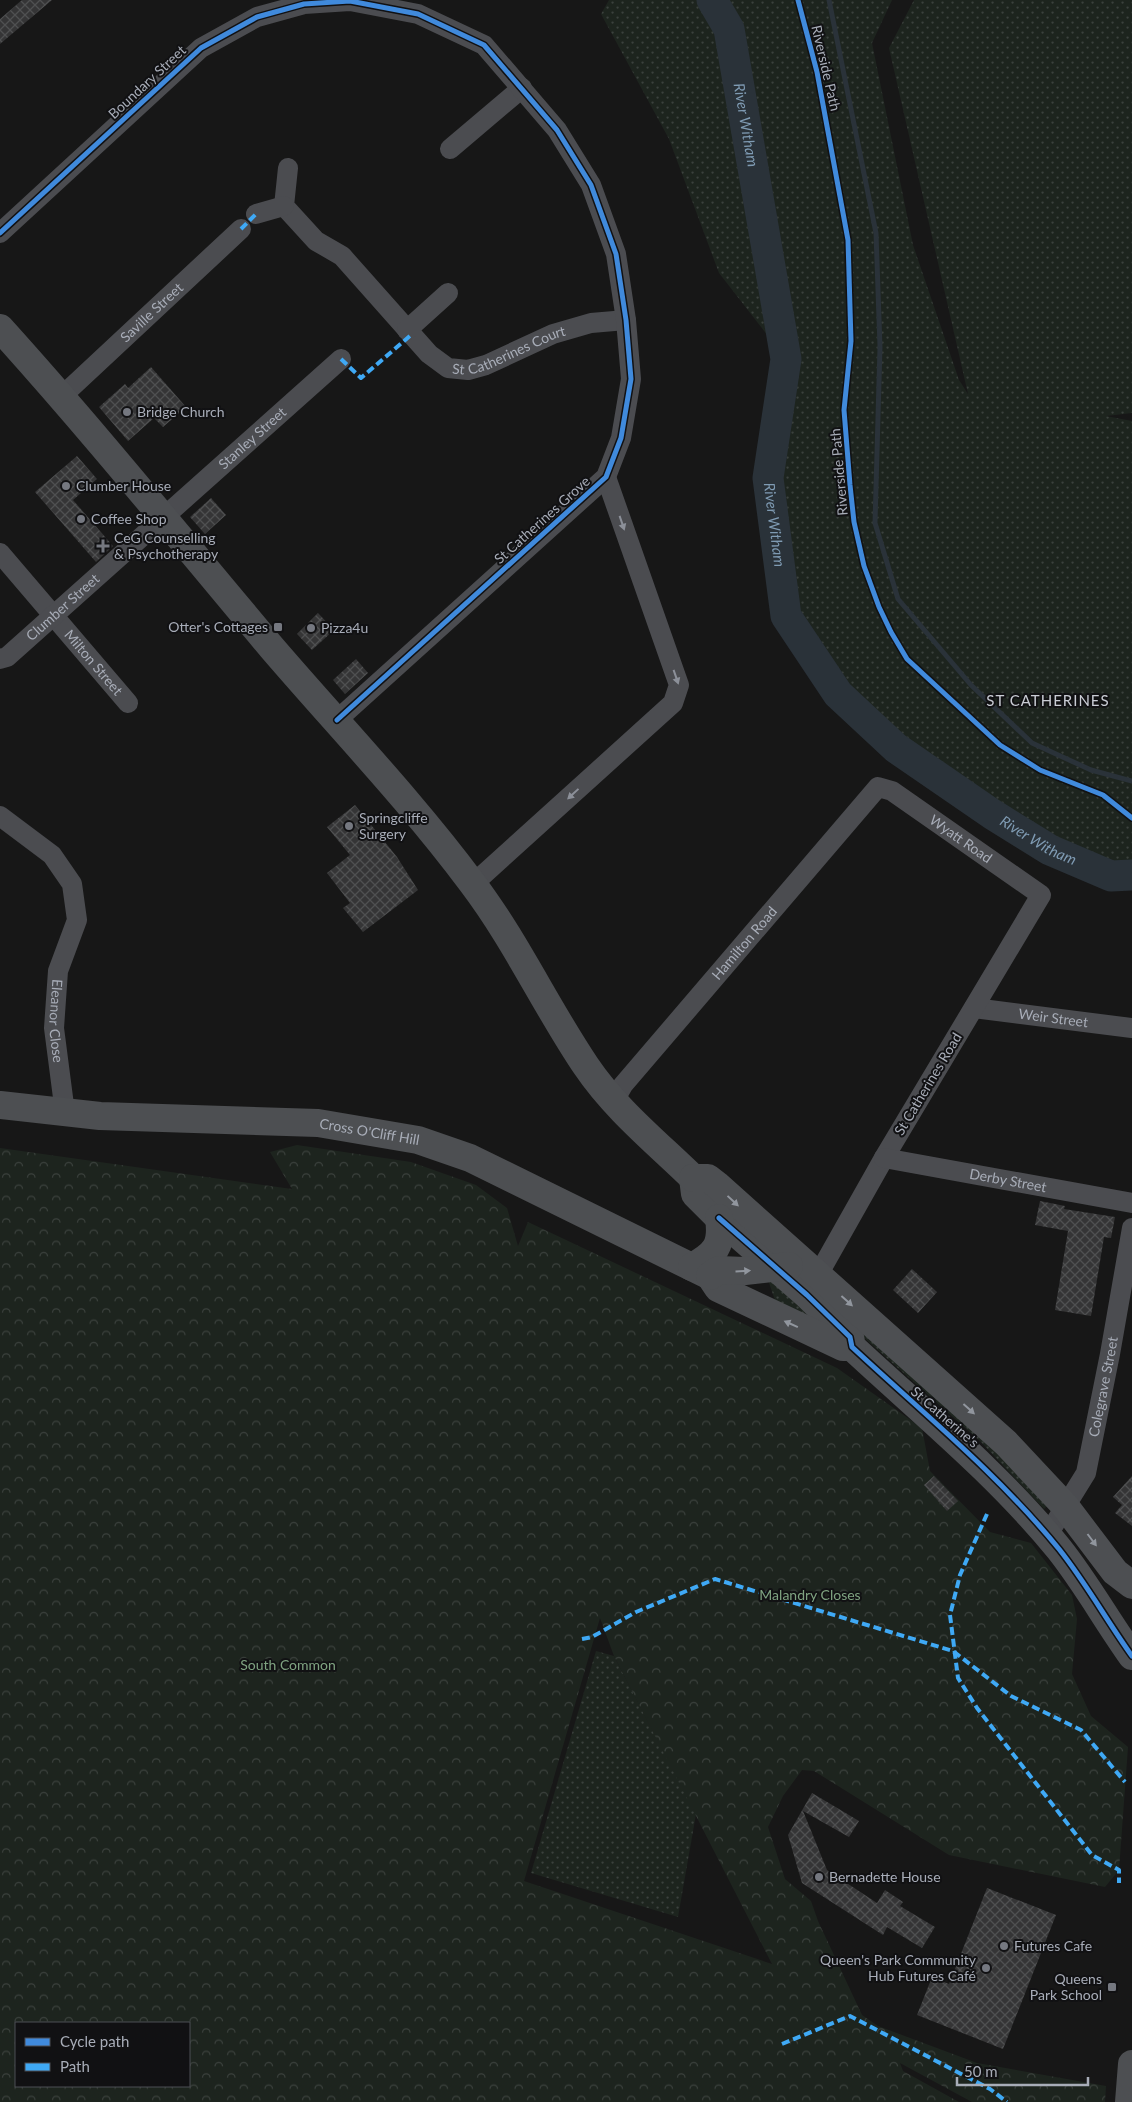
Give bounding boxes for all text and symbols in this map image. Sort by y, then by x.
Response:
street label: Riverside Path [808,23,845,112]
street label: Boundary Street [104,41,189,122]
water label: River Witham [730,81,763,168]
street label: Saville Street [116,279,186,345]
street label: St Catherines Court [451,322,567,378]
place label: Bridge Church [137,403,225,420]
street label: Stanley Street [215,403,289,472]
marker: Bridge Church [121,406,133,418]
street label: Riverside Path [826,428,851,516]
street label: St Catherines Grove [490,472,593,567]
place label: Clumber House [76,477,171,494]
marker: Clumber House [60,480,72,492]
water label: River Witham [761,481,790,568]
place label: Coffee Shop [91,510,167,527]
marker: Coffee Shop [75,513,87,525]
one-way arrow [619,516,626,531]
place label: CeG Counselling & Psychotherapy [114,529,219,562]
marker: CeG Counselling & Psychotherapy [96,539,110,553]
street label: Clumber Street [22,570,103,644]
place label: Otter's Cottages [168,618,268,635]
place label: Pizza4u [321,619,368,636]
marker: Otter's Cottages [272,621,284,633]
marker: Pizza4u [305,622,317,634]
street label: Milton Street [61,626,127,698]
one-way arrow [673,669,680,684]
district label: ST CATHERINES [986,691,1110,709]
one-way arrow [568,788,580,800]
place label: Springcliffe Surgery [359,809,428,842]
street label: Wyatt Road [926,811,996,866]
water label: River Witham [997,811,1080,868]
marker: Springcliffe Surgery [343,820,355,832]
street label: Hamilton Road [708,903,780,983]
street label: Eleanor Close [46,978,67,1064]
street label: Weir Street [1018,1005,1089,1030]
street label: St Catherines Road [890,1029,965,1138]
street label: Cross O'Cliff Hill [318,1114,421,1148]
street label: Derby Street [968,1165,1048,1195]
one-way arrow [727,1195,739,1207]
one-way arrow [735,1266,751,1274]
one-way arrow [841,1295,853,1307]
one-way arrow [784,1320,798,1328]
street label: Colegrave Street [1084,1335,1121,1438]
street label: St Catherine's [908,1382,983,1451]
one-way arrow [962,1403,974,1415]
one-way arrow [1086,1533,1097,1546]
park label: Malandry Closes [759,1586,861,1603]
park label: South Common [240,1656,336,1673]
place label: Bernadette House [829,1868,941,1885]
marker: Bernadette House [813,1871,825,1883]
place label: Futures Cafe [1014,1937,1092,1954]
marker: Futures Cafe [998,1940,1010,1952]
place label: Queen's Park Community Hub Futures Café [820,1951,977,1984]
marker: Queen's Park Community Hub Futures Café [980,1962,992,1974]
place label: Queens Park School [1030,1970,1102,2003]
marker: Queens Park School [1106,1981,1118,1993]
legend [15,2022,190,2087]
text: Cycle path [60,2032,129,2050]
scale bar [957,2054,1088,2086]
text: Path [60,2057,90,2075]
text: 50 m [964,2062,998,2080]

